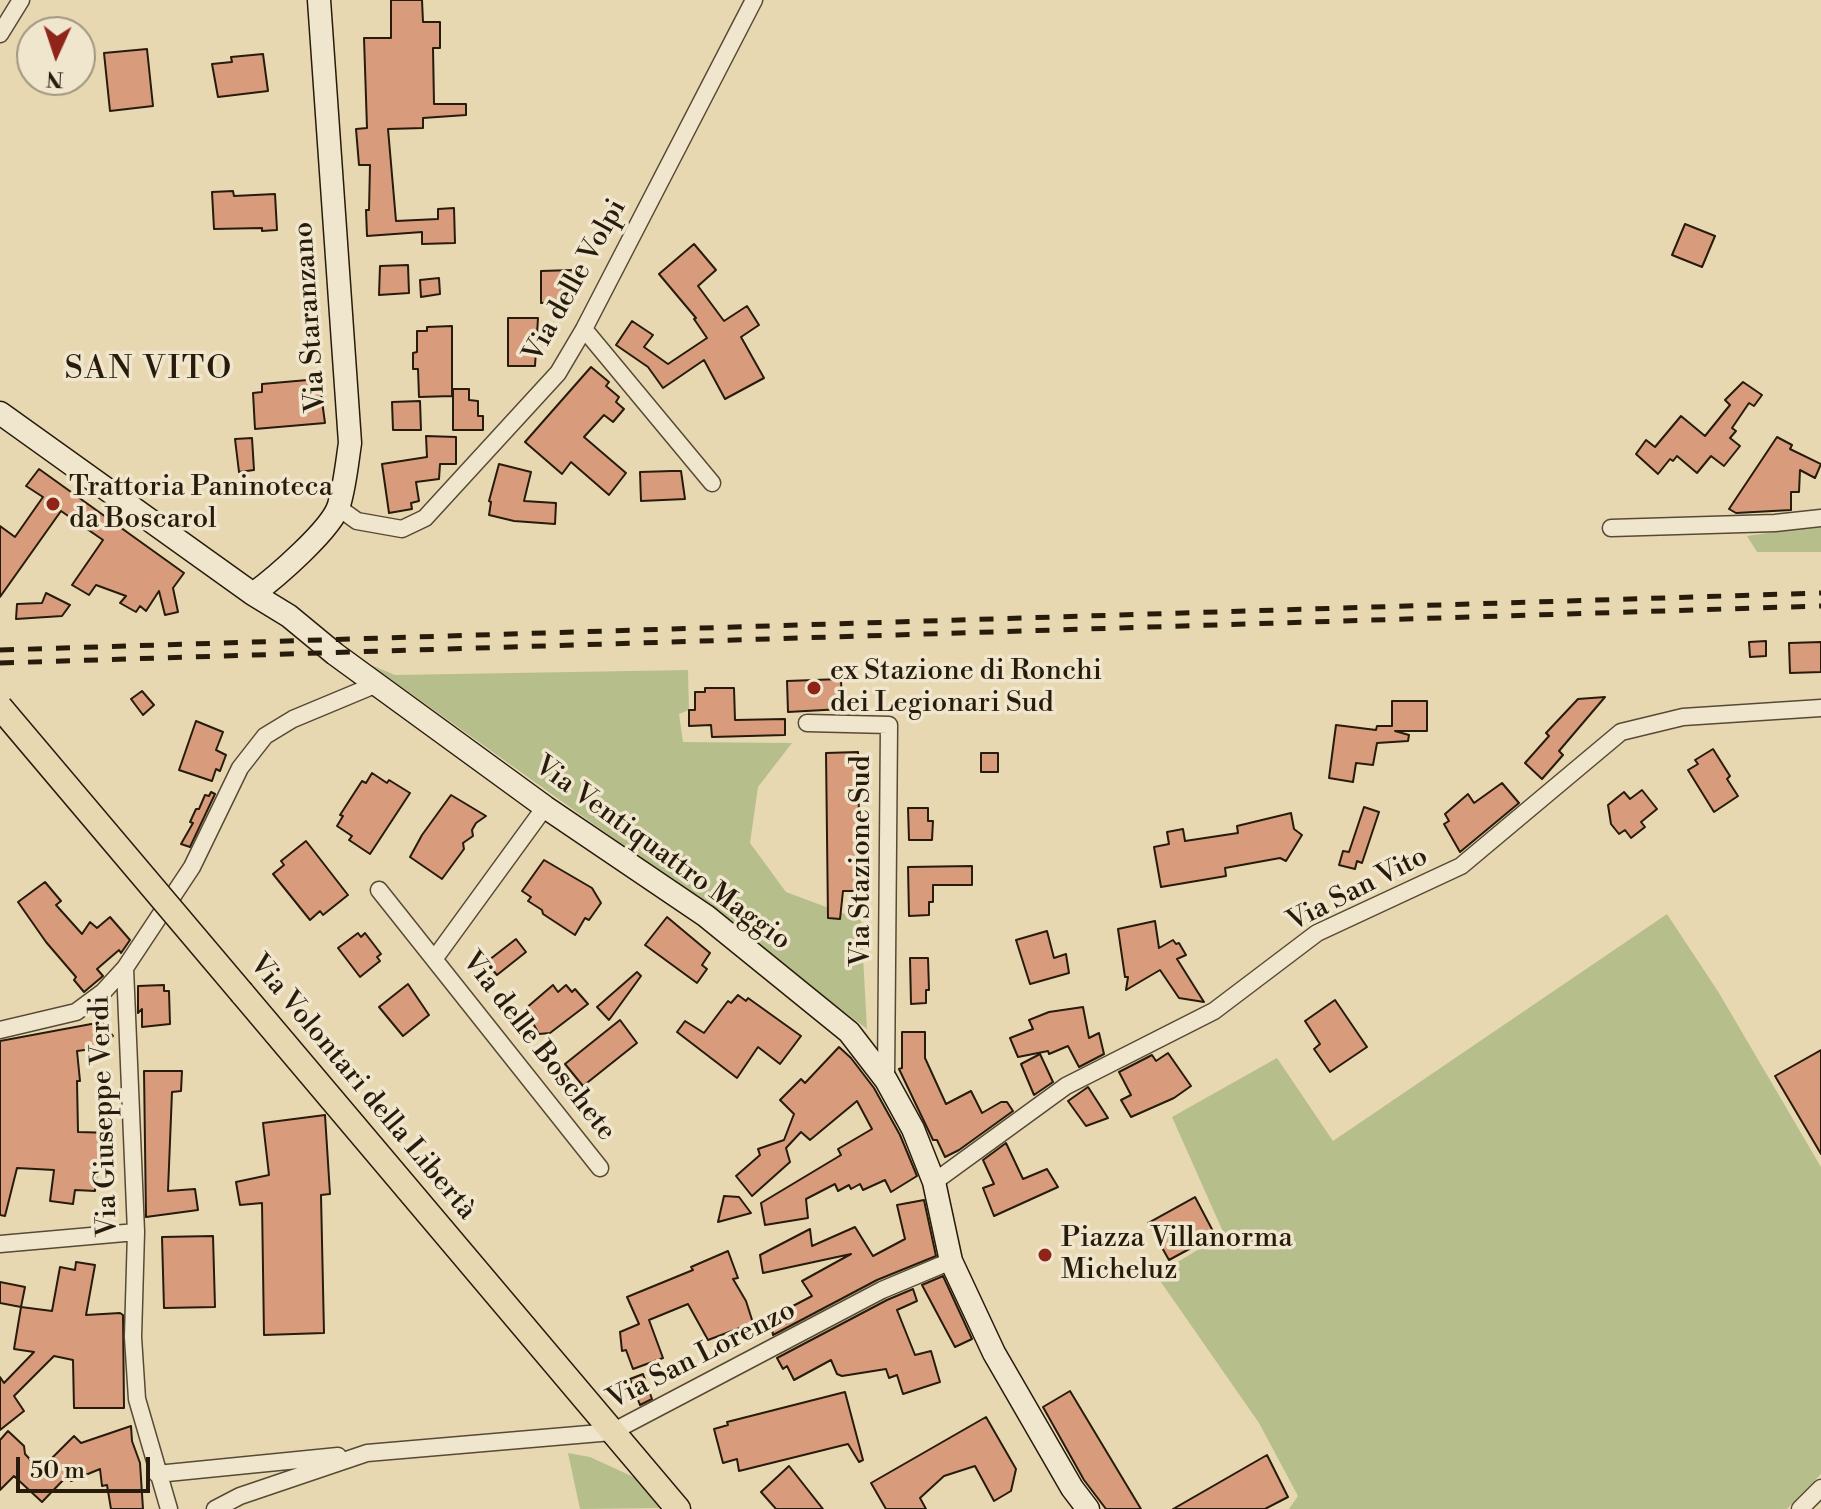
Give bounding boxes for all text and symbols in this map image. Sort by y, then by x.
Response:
north arrow [16,16,96,96]
text: N [45,65,64,92]
street label: Via delle Volpi [517,194,635,368]
street label: Via Staranzano [288,221,334,413]
district label: SAN VITO [65,351,233,389]
place label: Trattoria Paninoteca da Boscarol [69,471,333,537]
marker: Trattoria Paninoteca da Boscarol [44,495,62,513]
place label: ex Stazione di Ronchi dei Legionari Sud [830,655,1102,721]
marker: ex Stazione di Ronchi dei Legionari Sud [805,679,823,697]
street label: Via Ventiquattro Maggio [527,750,797,958]
street label: Via Stazione Sud [845,755,879,967]
street label: Via San Vito [1282,840,1434,940]
street label: Via delle Boschete [454,946,622,1148]
street label: Via Volontari della Libertà [241,949,483,1227]
street label: Via Giuseppe Verdi [84,995,126,1237]
place label: Piazza Villanorma Micheluz [1061,1222,1293,1288]
marker: Piazza Villanorma Micheluz [1036,1246,1054,1264]
street label: Via San Lorenzo [602,1294,802,1418]
scale bar [20,1441,154,1491]
text: 50 m [30,1456,85,1486]

